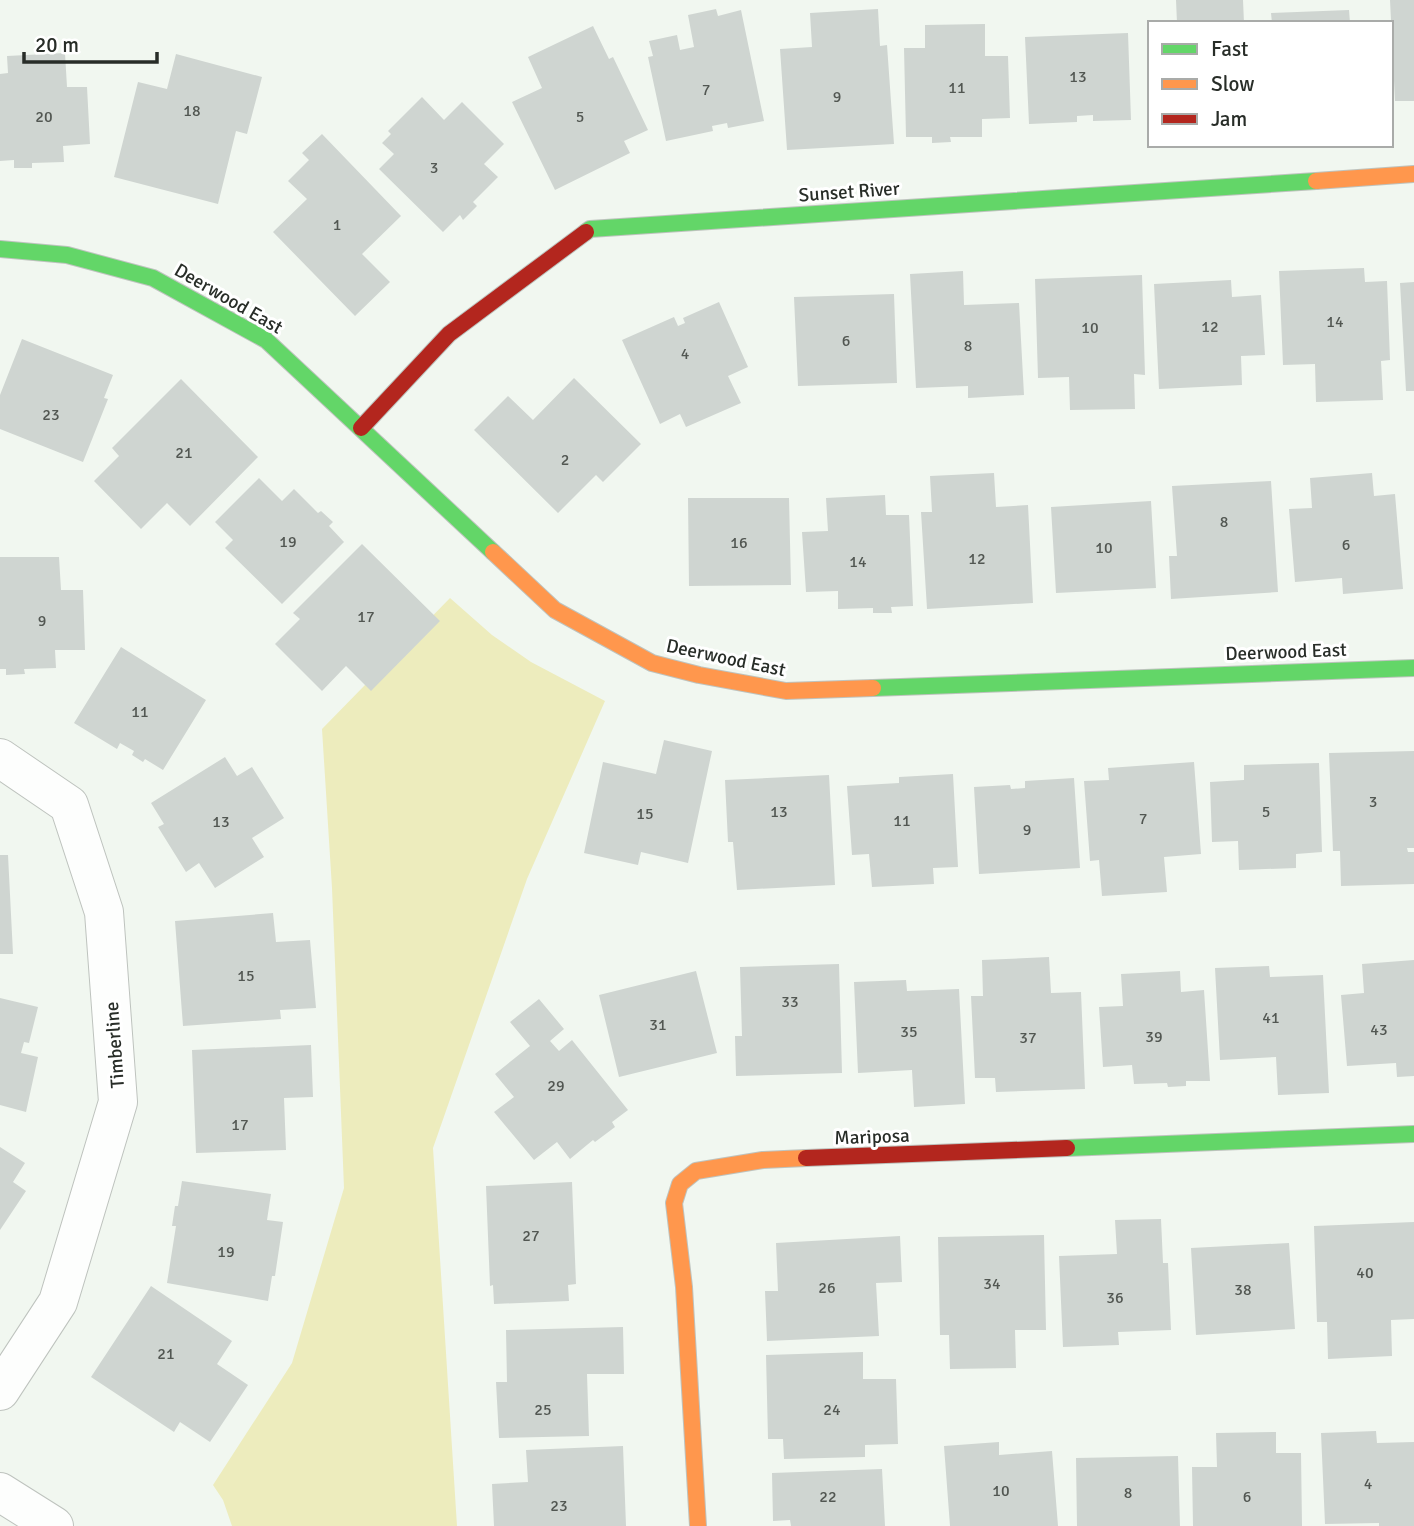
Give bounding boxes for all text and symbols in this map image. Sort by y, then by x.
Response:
scale bar [24,21,158,65]
legend [1148,21,1393,147]
text: 20 m [35,32,79,58]
text: Fast [1211,36,1248,62]
house number: 13 [1069,67,1087,87]
text: Slow [1211,71,1255,97]
house number: 11 [948,78,966,98]
house number: 7 [702,80,710,100]
house number: 9 [833,87,841,107]
house number: 18 [183,101,201,121]
text: Jam [1211,106,1247,132]
house number: 20 [35,107,53,127]
house number: 5 [576,107,584,127]
house number: 3 [430,158,438,178]
street label: Sunset River [798,176,900,207]
house number: 1 [333,215,341,235]
street label: Deerwood East [170,258,287,340]
house number: 14 [1326,312,1344,332]
house number: 12 [1201,317,1219,337]
house number: 10 [1081,318,1099,338]
house number: 6 [842,331,850,351]
house number: 8 [964,336,972,356]
house number: 4 [681,344,690,364]
house number: 23 [42,405,60,425]
house number: 21 [175,443,193,463]
house number: 2 [561,450,569,470]
house number: 8 [1220,512,1228,532]
house number: 19 [279,532,297,552]
house number: 16 [730,533,748,553]
house number: 6 [1342,535,1350,555]
house number: 10 [1095,538,1113,558]
house number: 12 [968,549,986,569]
house number: 14 [849,552,867,572]
house number: 17 [357,607,375,627]
house number: 9 [38,611,46,631]
street label: Deerwood East [664,634,788,682]
street label: Deerwood East [1225,638,1347,666]
house number: 11 [131,702,149,722]
house number: 3 [1369,792,1377,812]
house number: 13 [770,802,788,822]
house number: 5 [1262,802,1270,822]
house number: 15 [636,804,654,824]
house number: 7 [1139,809,1147,829]
house number: 11 [893,811,911,831]
house number: 13 [212,812,230,832]
house number: 9 [1023,820,1031,840]
house number: 15 [237,966,255,986]
house number: 33 [781,992,799,1012]
street label: Timberline [100,1001,130,1089]
house number: 41 [1262,1008,1280,1028]
house number: 31 [649,1015,667,1035]
house number: 43 [1370,1020,1388,1040]
house number: 35 [900,1022,918,1042]
house number: 39 [1145,1027,1163,1047]
house number: 37 [1019,1028,1037,1048]
house number: 29 [547,1076,565,1096]
house number: 17 [231,1115,249,1135]
street label: Mariposa [834,1124,910,1150]
house number: 27 [522,1226,540,1246]
house number: 19 [217,1242,235,1262]
house number: 40 [1356,1263,1374,1283]
house number: 34 [983,1274,1001,1294]
house number: 26 [818,1278,836,1298]
house number: 38 [1234,1280,1252,1300]
house number: 36 [1106,1288,1124,1308]
house number: 21 [157,1344,175,1364]
house number: 25 [534,1400,552,1420]
house number: 24 [823,1400,841,1420]
house number: 4 [1364,1474,1373,1494]
house number: 10 [992,1481,1010,1501]
house number: 8 [1124,1483,1132,1503]
house number: 22 [819,1487,837,1507]
house number: 6 [1243,1487,1251,1507]
house number: 23 [550,1496,568,1516]

